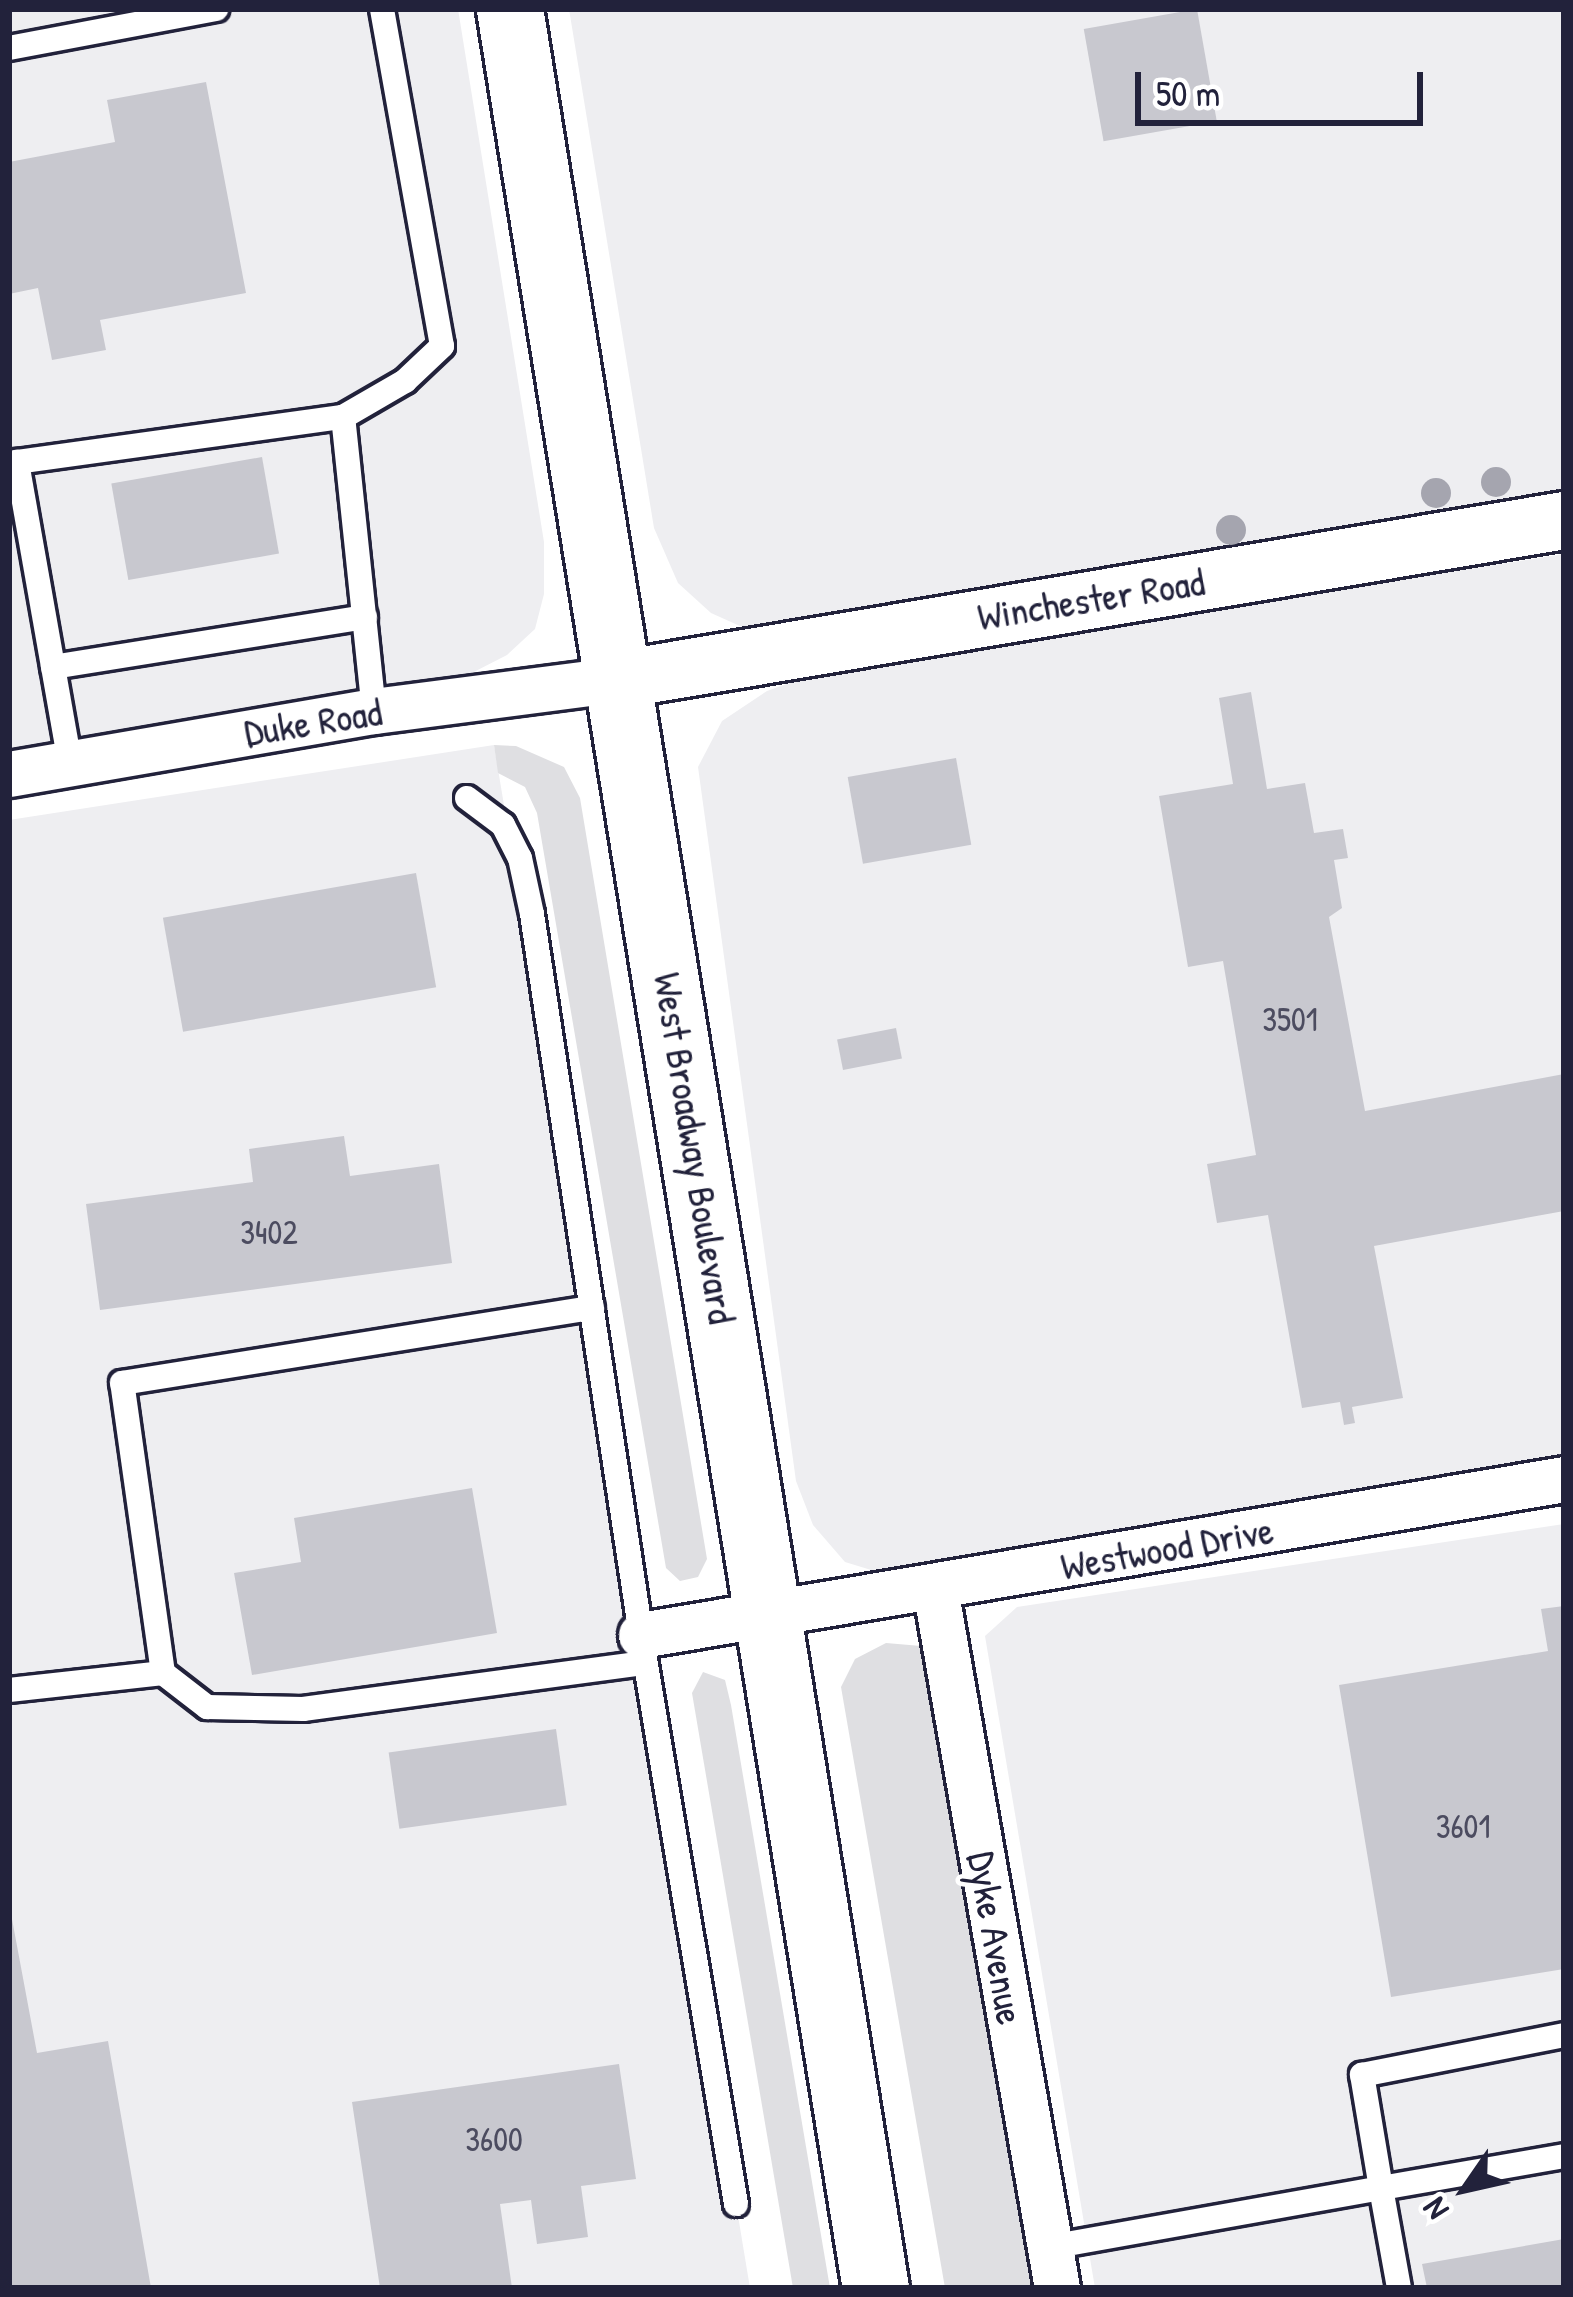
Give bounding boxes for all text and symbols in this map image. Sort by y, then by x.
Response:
scale bar [1141,48,1429,122]
text: 50 m [1156,68,1220,117]
street label: Winchester Road [974,558,1208,640]
street label: Duke Road [241,688,385,756]
street label: West Broadway Boulevard [644,969,746,1327]
house number: 3501 [1262,1000,1318,1040]
house number: 3402 [240,1213,298,1253]
street label: Westwood Drive [1057,1506,1277,1590]
house number: 3601 [1436,1807,1490,1847]
street label: Dyke Avenue [958,1848,1034,2028]
house number: 3600 [465,2120,523,2160]
north arrow [1405,2129,1525,2249]
text: N [1412,2190,1458,2229]

